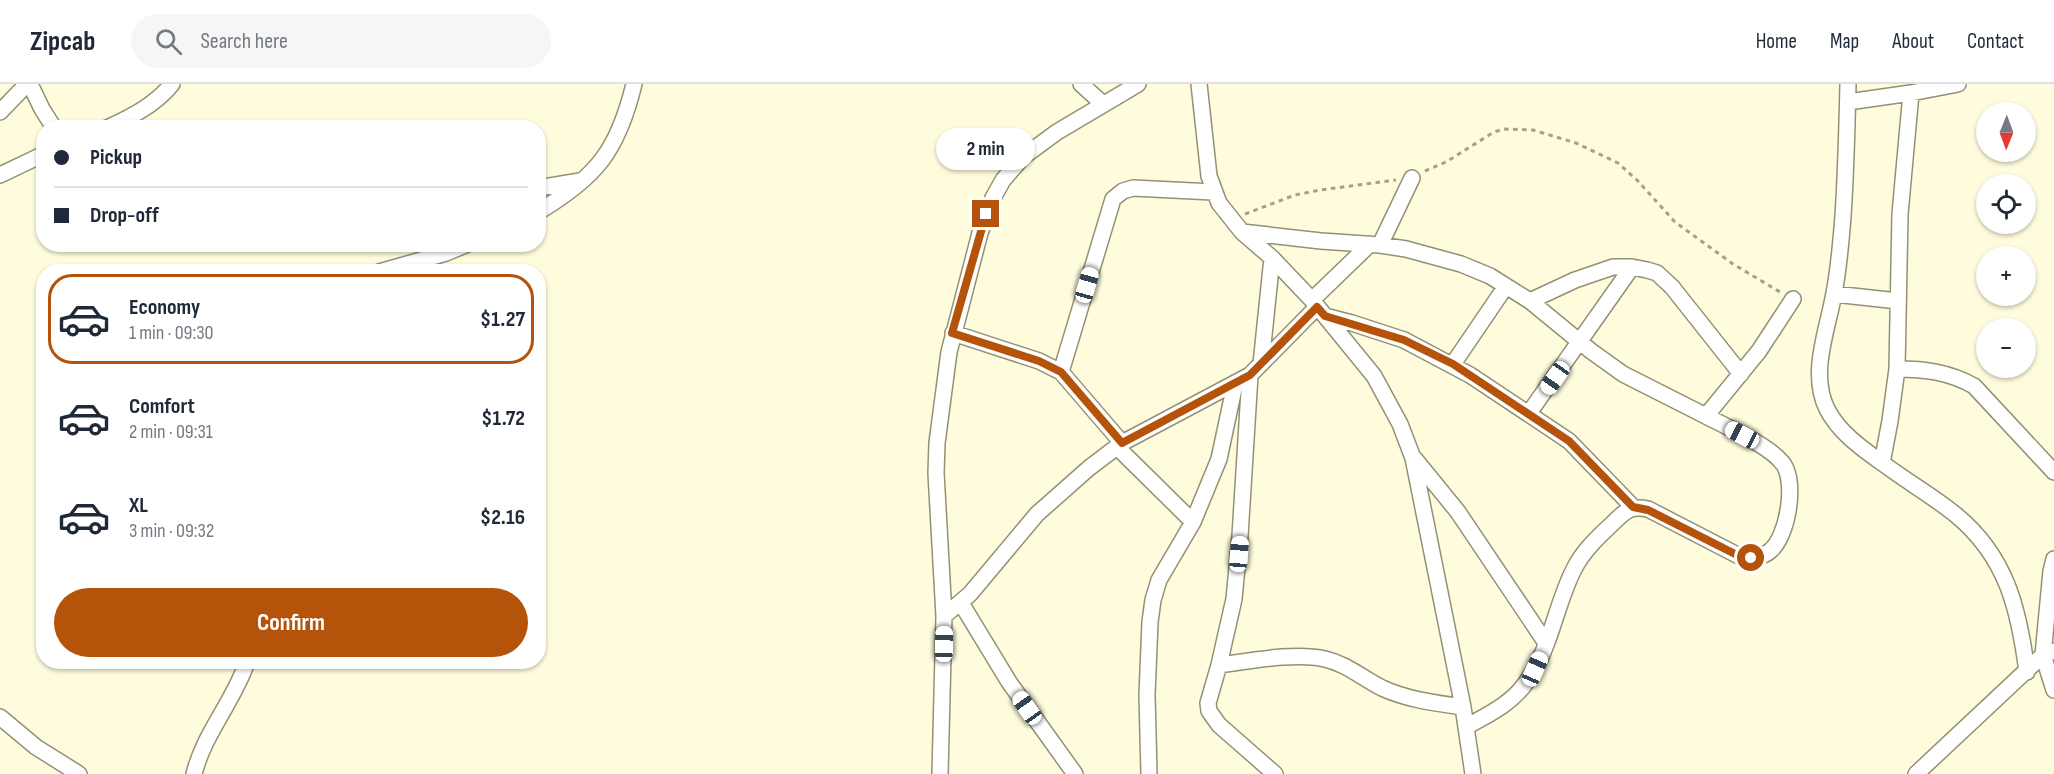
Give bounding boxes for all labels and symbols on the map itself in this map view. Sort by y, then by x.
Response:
north arrow [1976,102,2036,162]
callout: 2 min [936,127,1036,169]
route end [972,200,999,227]
car [1073,265,1101,305]
car [1537,358,1573,398]
car [1722,419,1762,451]
car [1228,535,1250,573]
route start [1737,544,1764,571]
car [935,626,953,662]
car [1519,649,1551,689]
car [1009,688,1045,728]

